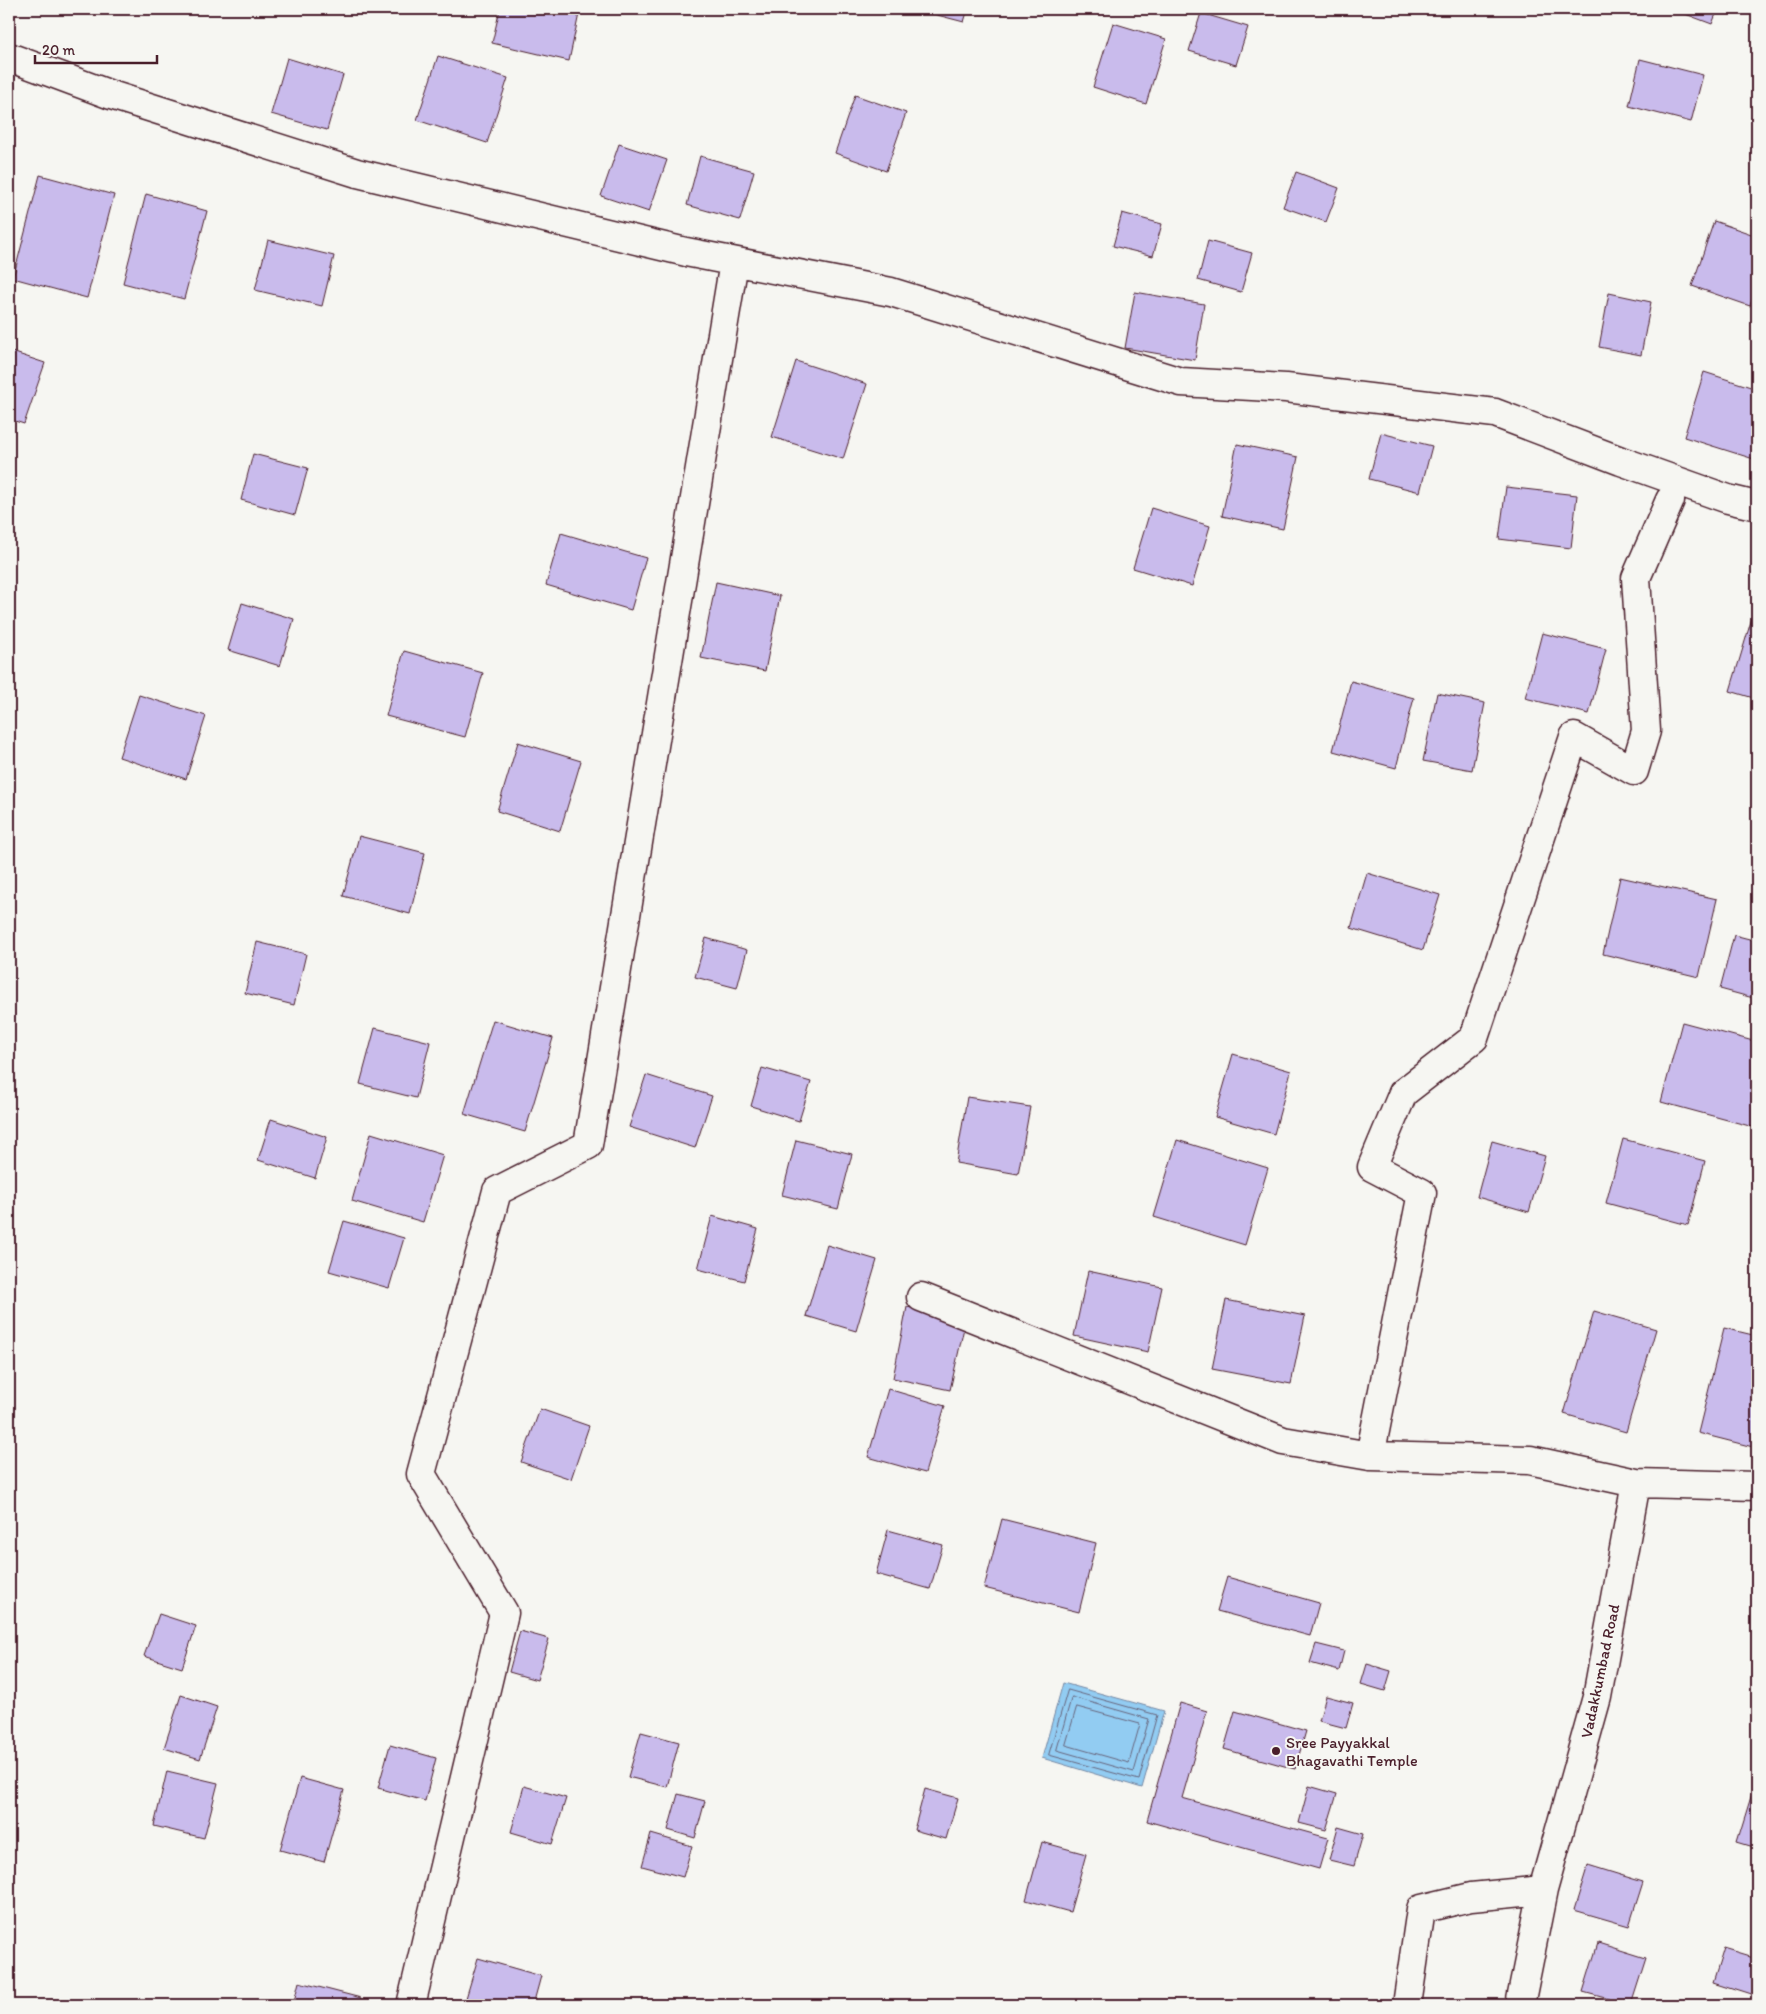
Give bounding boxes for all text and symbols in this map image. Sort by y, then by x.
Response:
scale bar [35,32,158,64]
text: 20 m [42,41,76,59]
street label: Vadakkumbad Road [1577,1602,1624,1740]
place label: Sree Payyakkal Bhagavathi Temple [1286,1733,1418,1770]
marker: Sree Payyakkal Bhagavathi Temple [1270,1745,1282,1757]

